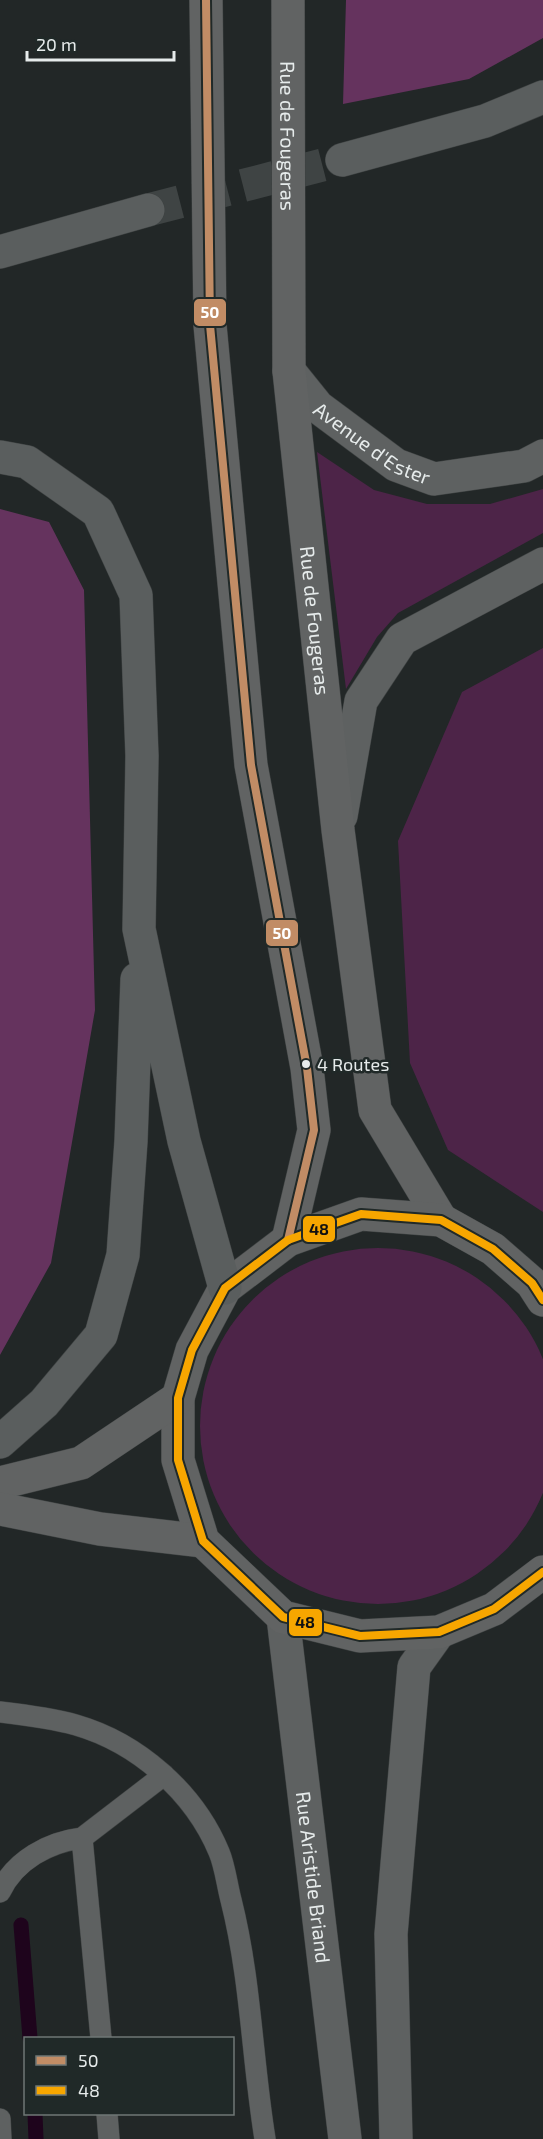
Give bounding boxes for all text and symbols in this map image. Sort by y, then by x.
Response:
scale bar [27,24,174,62]
text: 20 m [36,33,77,55]
street label: Rue de Fougeras [276,61,301,211]
line badge: 50 [193,298,227,327]
text: 50 [201,302,219,321]
street label: Avenue d'Ester [309,396,434,489]
street label: Rue de Fougeras [296,545,336,696]
line badge: 50 [265,919,299,947]
text: 50 [273,923,291,942]
place label: 4 Routes [317,1053,389,1075]
marker: 4 Routes [300,1058,312,1070]
line badge: 48 [302,1215,336,1243]
text: 48 [309,1219,329,1238]
line badge: 48 [288,1608,323,1637]
text: 48 [295,1612,315,1631]
street label: Rue Aristide Briand [292,1790,336,1964]
legend [24,2037,234,2115]
text: 50 [78,2049,99,2071]
text: 48 [78,2079,100,2101]

